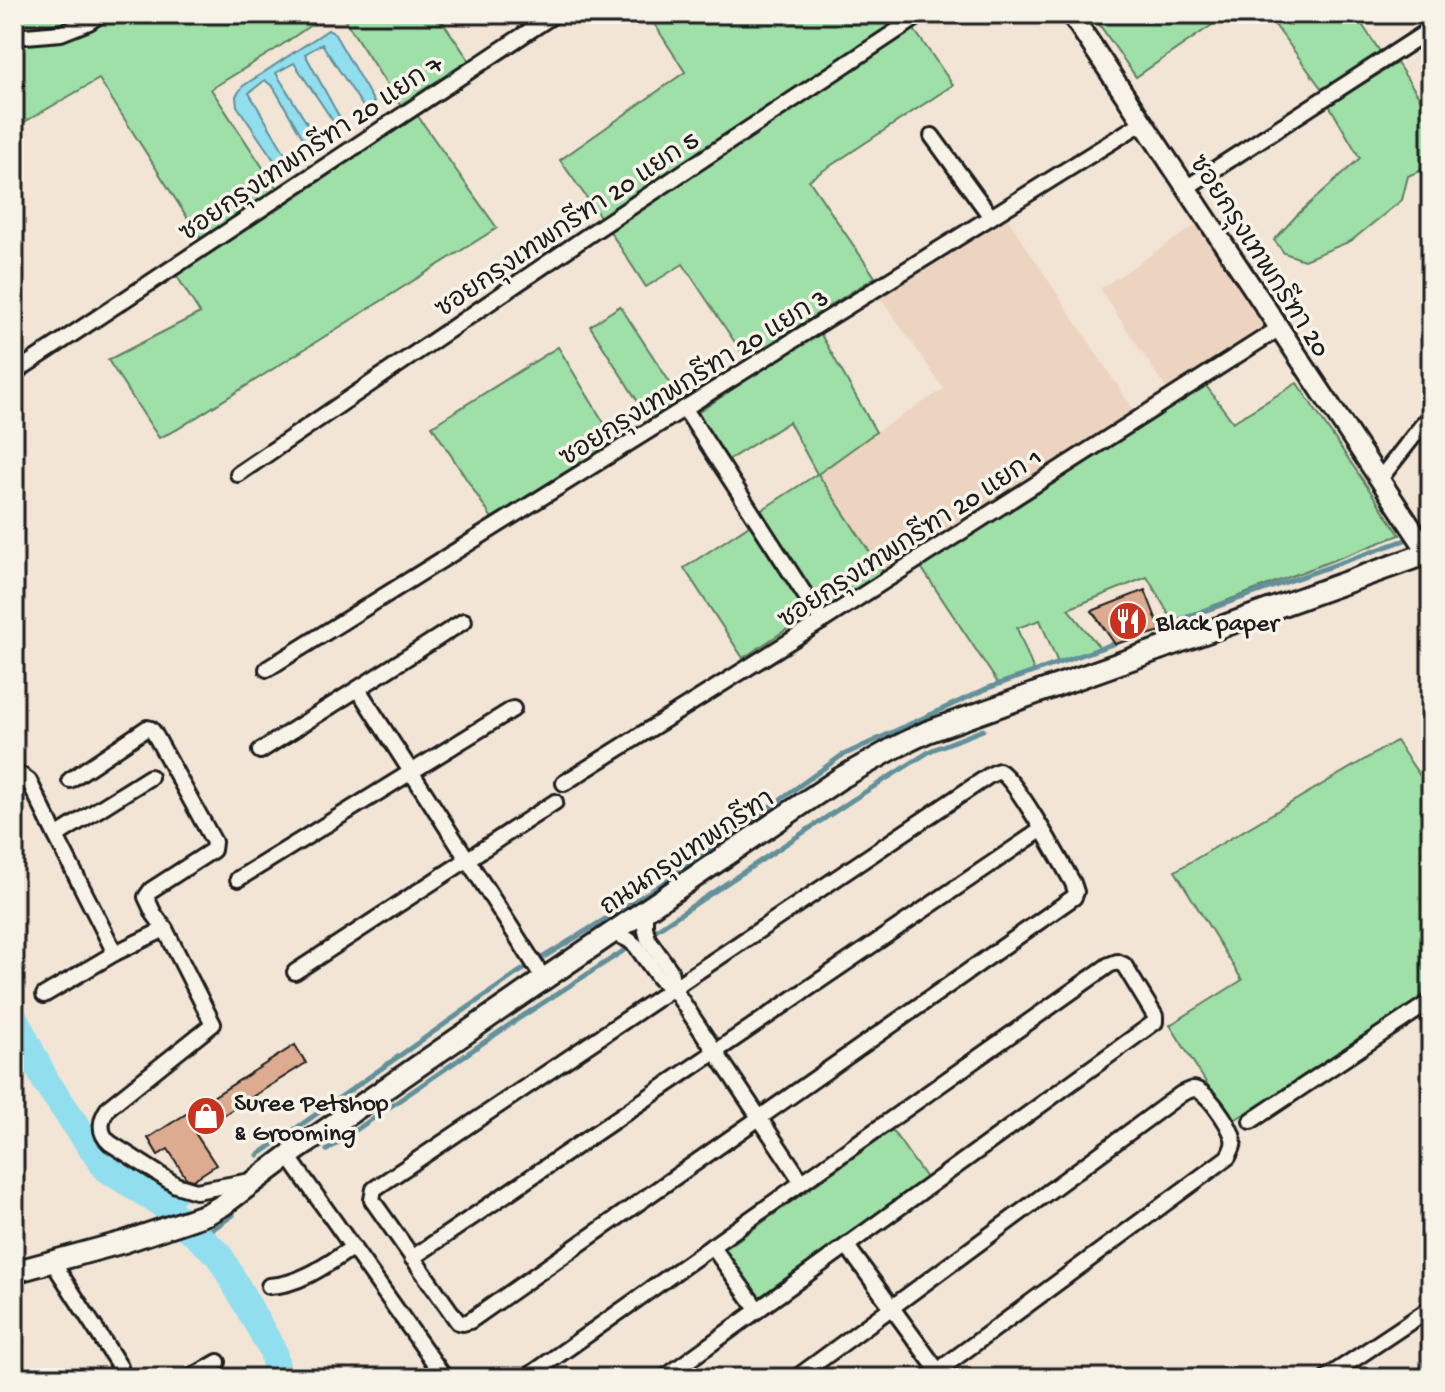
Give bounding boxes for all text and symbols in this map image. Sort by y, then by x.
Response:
street label: ซอยกรุงเทพกรีฑา 20 แยก 7 [173,48,451,251]
street label: ซอยกรุงเทพกรีฑา 20 แยก 5 [429,124,706,327]
street label: ซอยกรุงเทพกรีฑา 20 [1180,149,1337,365]
street label: ซอยกรุงเทพกรีฑา 20 แยก 3 [554,282,836,475]
street label: ซอยกรุงเทพกรีฑา 20 แยก 1 [772,441,1049,638]
restaurant icon: Black paper [1107,600,1149,642]
place label: Black paper [1155,610,1281,641]
street label: ถนนกรุงเทพกรีฑา [594,783,781,924]
place label: Suree Petshop & Grooming [234,1090,389,1151]
shop icon: Suree Petshop & Grooming [185,1095,227,1137]

